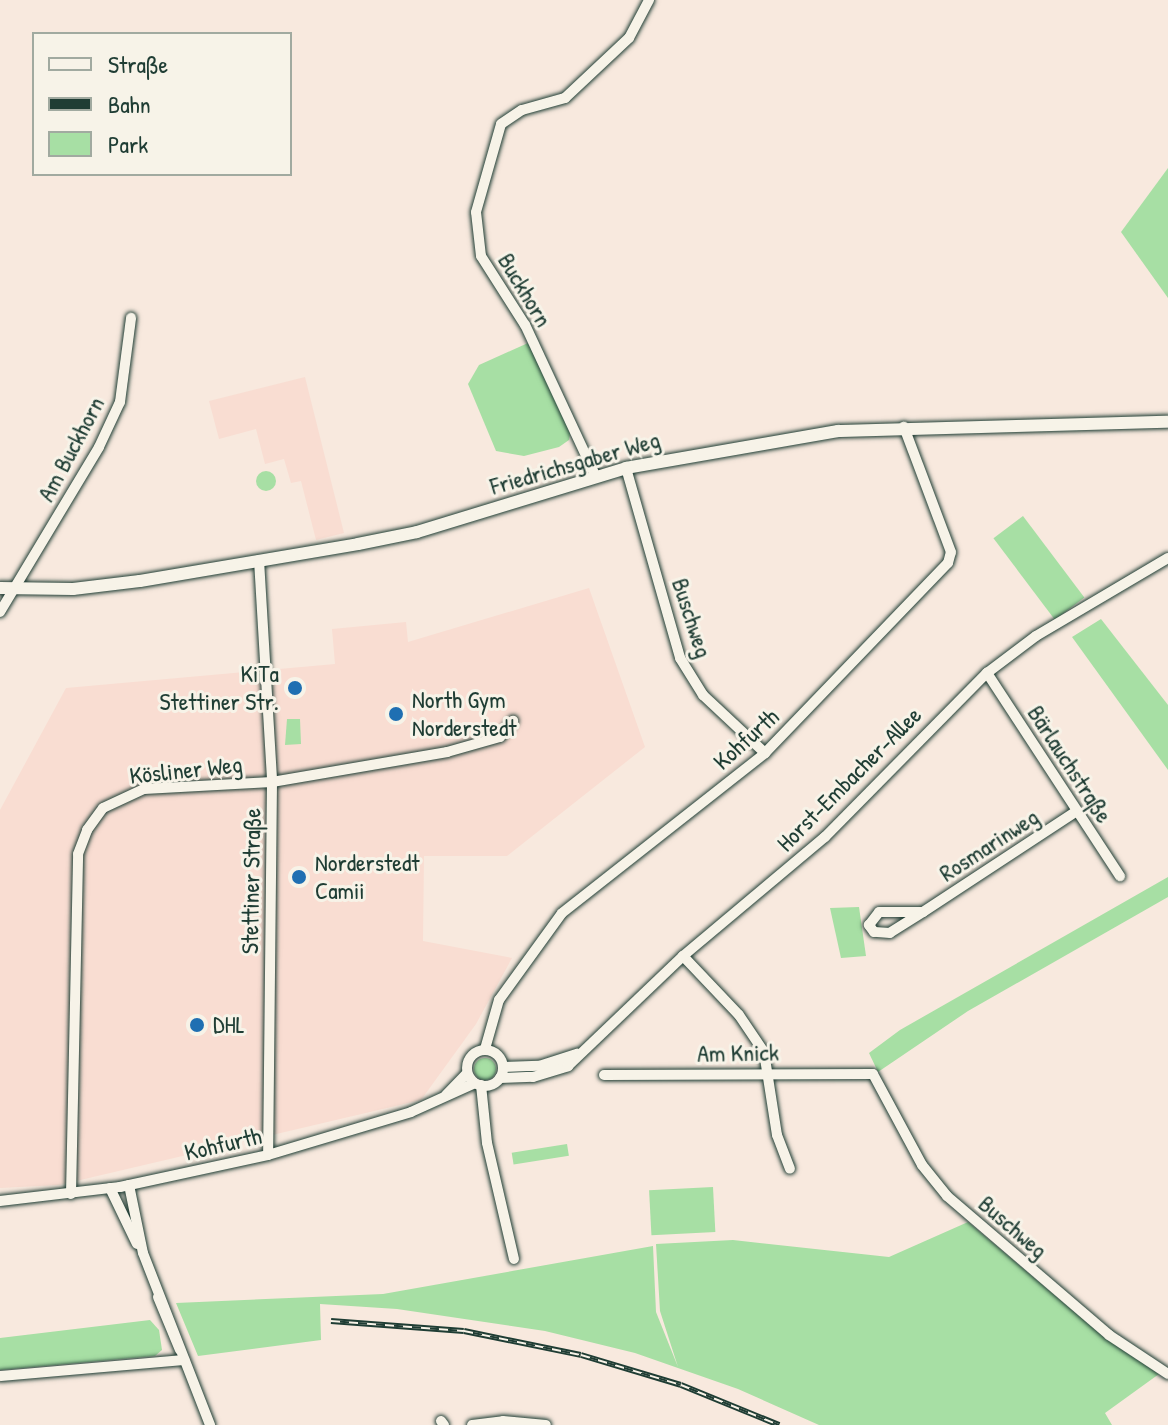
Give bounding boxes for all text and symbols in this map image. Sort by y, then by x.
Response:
legend [32,32,292,176]
text: Straße [108,48,168,80]
text: Bahn [108,88,151,120]
text: Park [108,128,148,160]
street label: Buckhorn [492,248,558,332]
street label: Am Buckhorn [31,392,111,506]
street label: Friedrichsgaber Weg [487,425,663,501]
street label: Buschweg [666,575,718,661]
place label: KiTa Stettiner Str. [159,660,279,716]
marker: KiTa Stettiner Str. [286,679,304,697]
place label: North Gym Norderstedt [412,686,516,742]
street label: Bärlauchstraße [1021,700,1119,828]
street label: Horst-Embacher-Allee [771,701,927,857]
street label: Kohfurth [707,702,785,776]
marker: North Gym Norderstedt [387,705,405,723]
street label: Kösliner Weg [128,750,244,790]
street label: Rosmarinweg [934,802,1044,888]
street label: Stettiner Straße [235,808,267,954]
place label: Norderstedt Camii [315,849,419,905]
marker: Norderstedt Camii [290,868,308,886]
place label: DHL [213,1011,245,1039]
marker: DHL [188,1016,206,1034]
street label: Am Knick [697,1038,779,1068]
street label: Kohfurth [182,1121,264,1167]
street label: Buschweg [973,1189,1053,1265]

